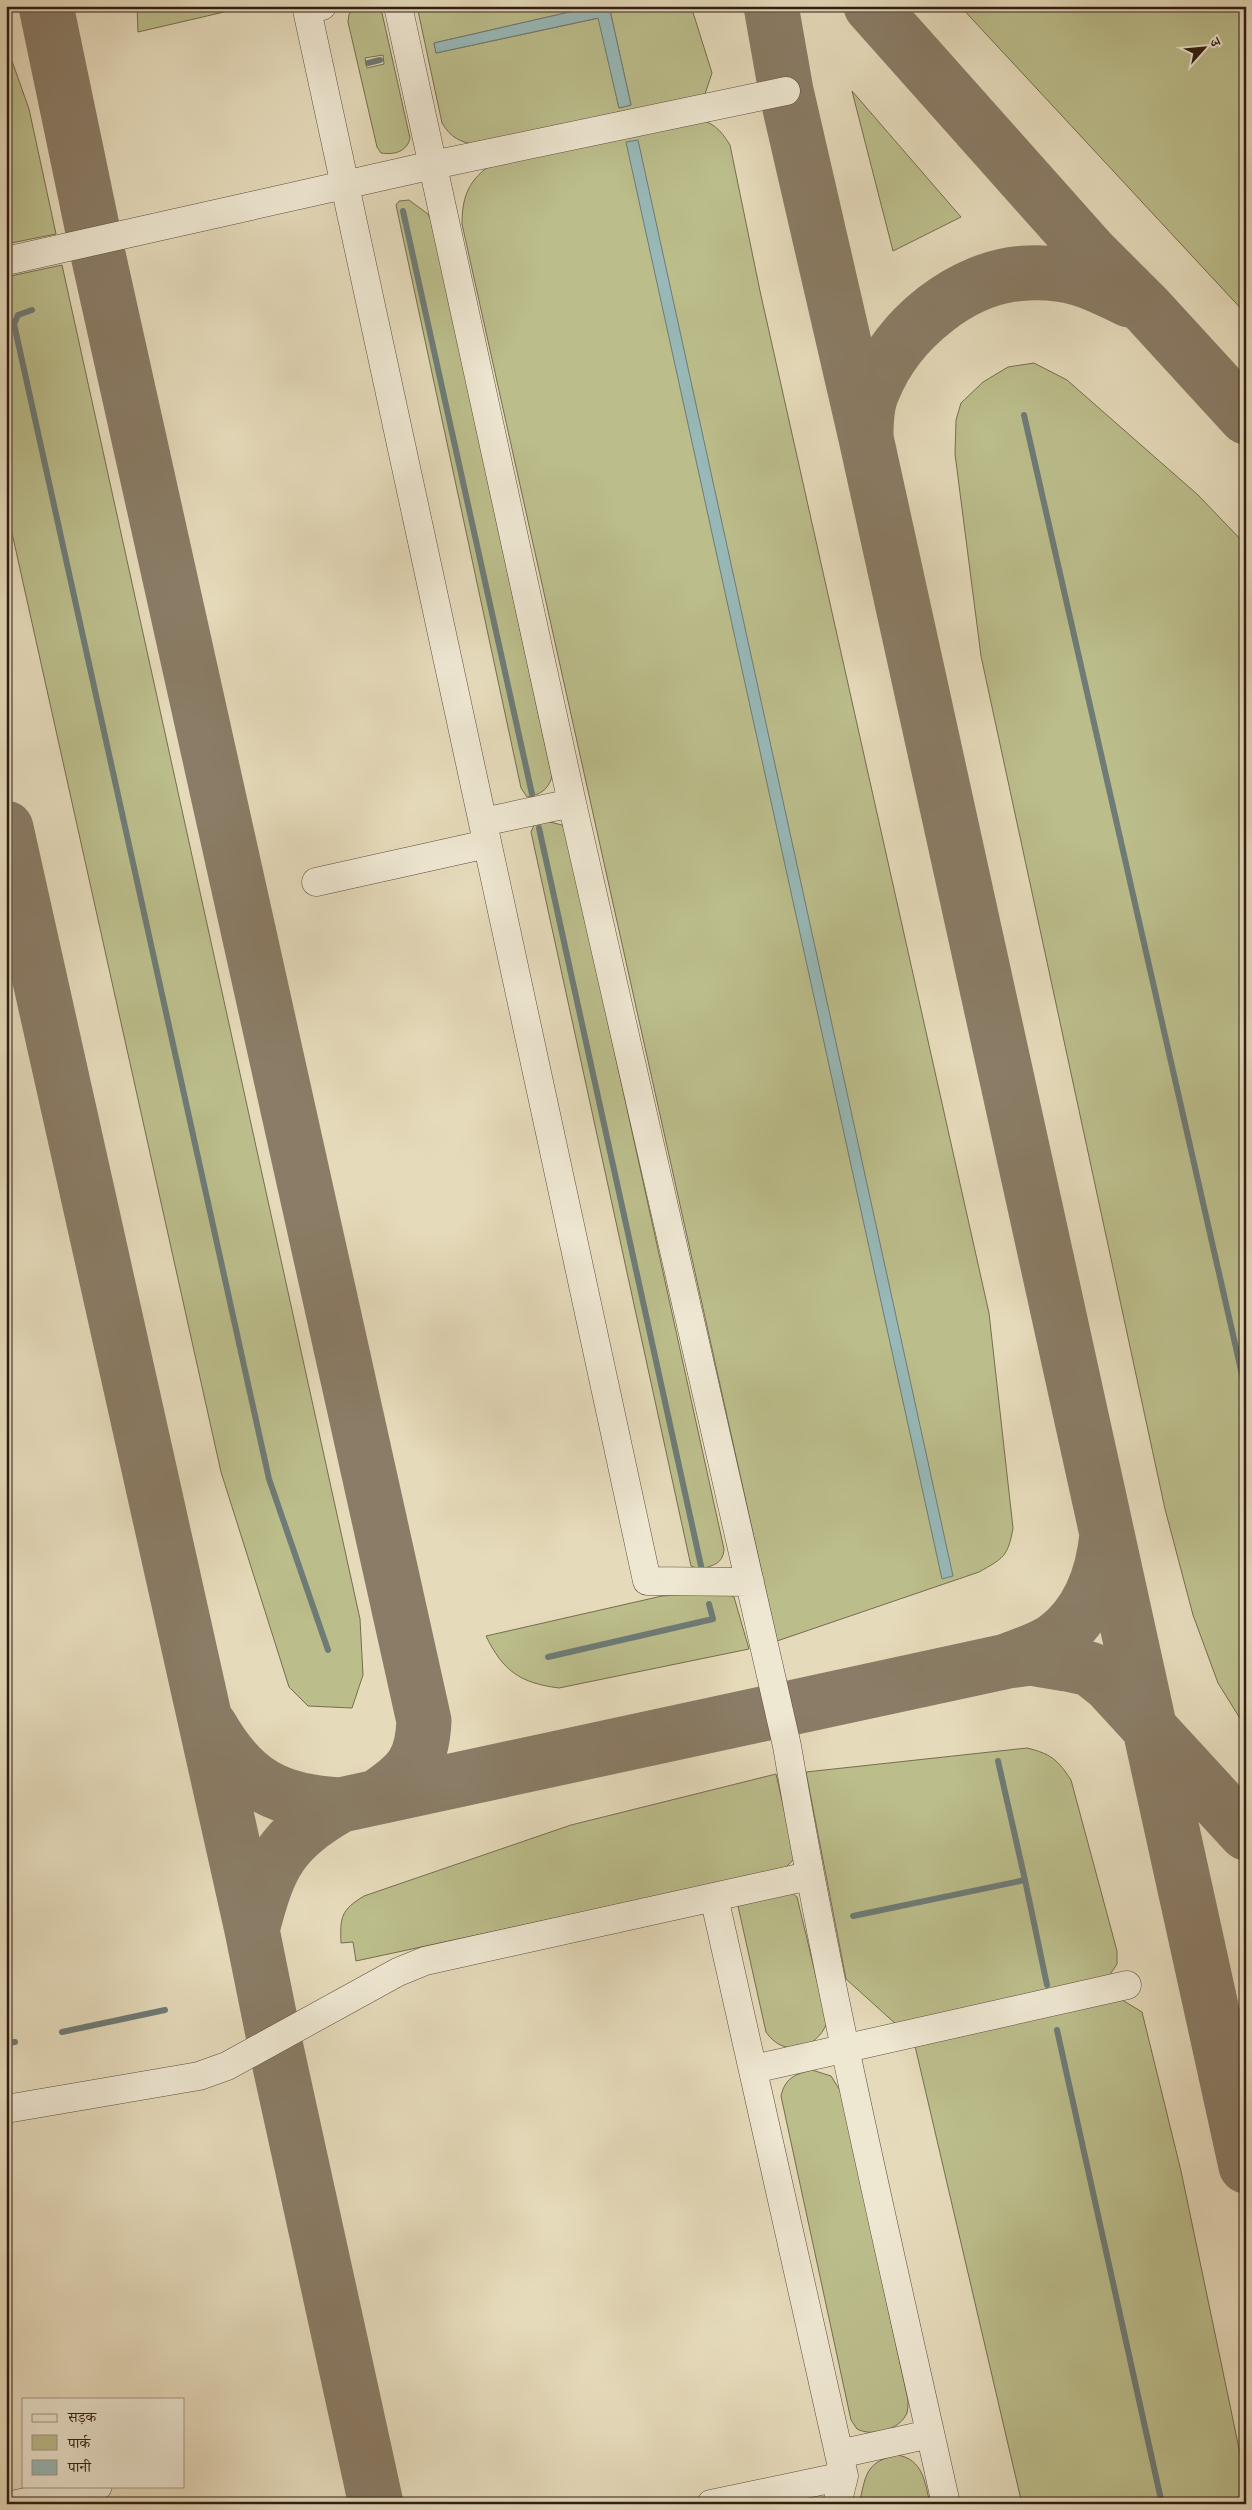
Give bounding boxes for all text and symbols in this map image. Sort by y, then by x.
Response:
north arrow [1180,22,1230,72]
text: उ [1205,34,1225,50]
legend [22,2398,185,2488]
text: सड़क [67,2408,97,2426]
text: पार्क [67,2434,91,2452]
text: पानी [67,2458,92,2476]

